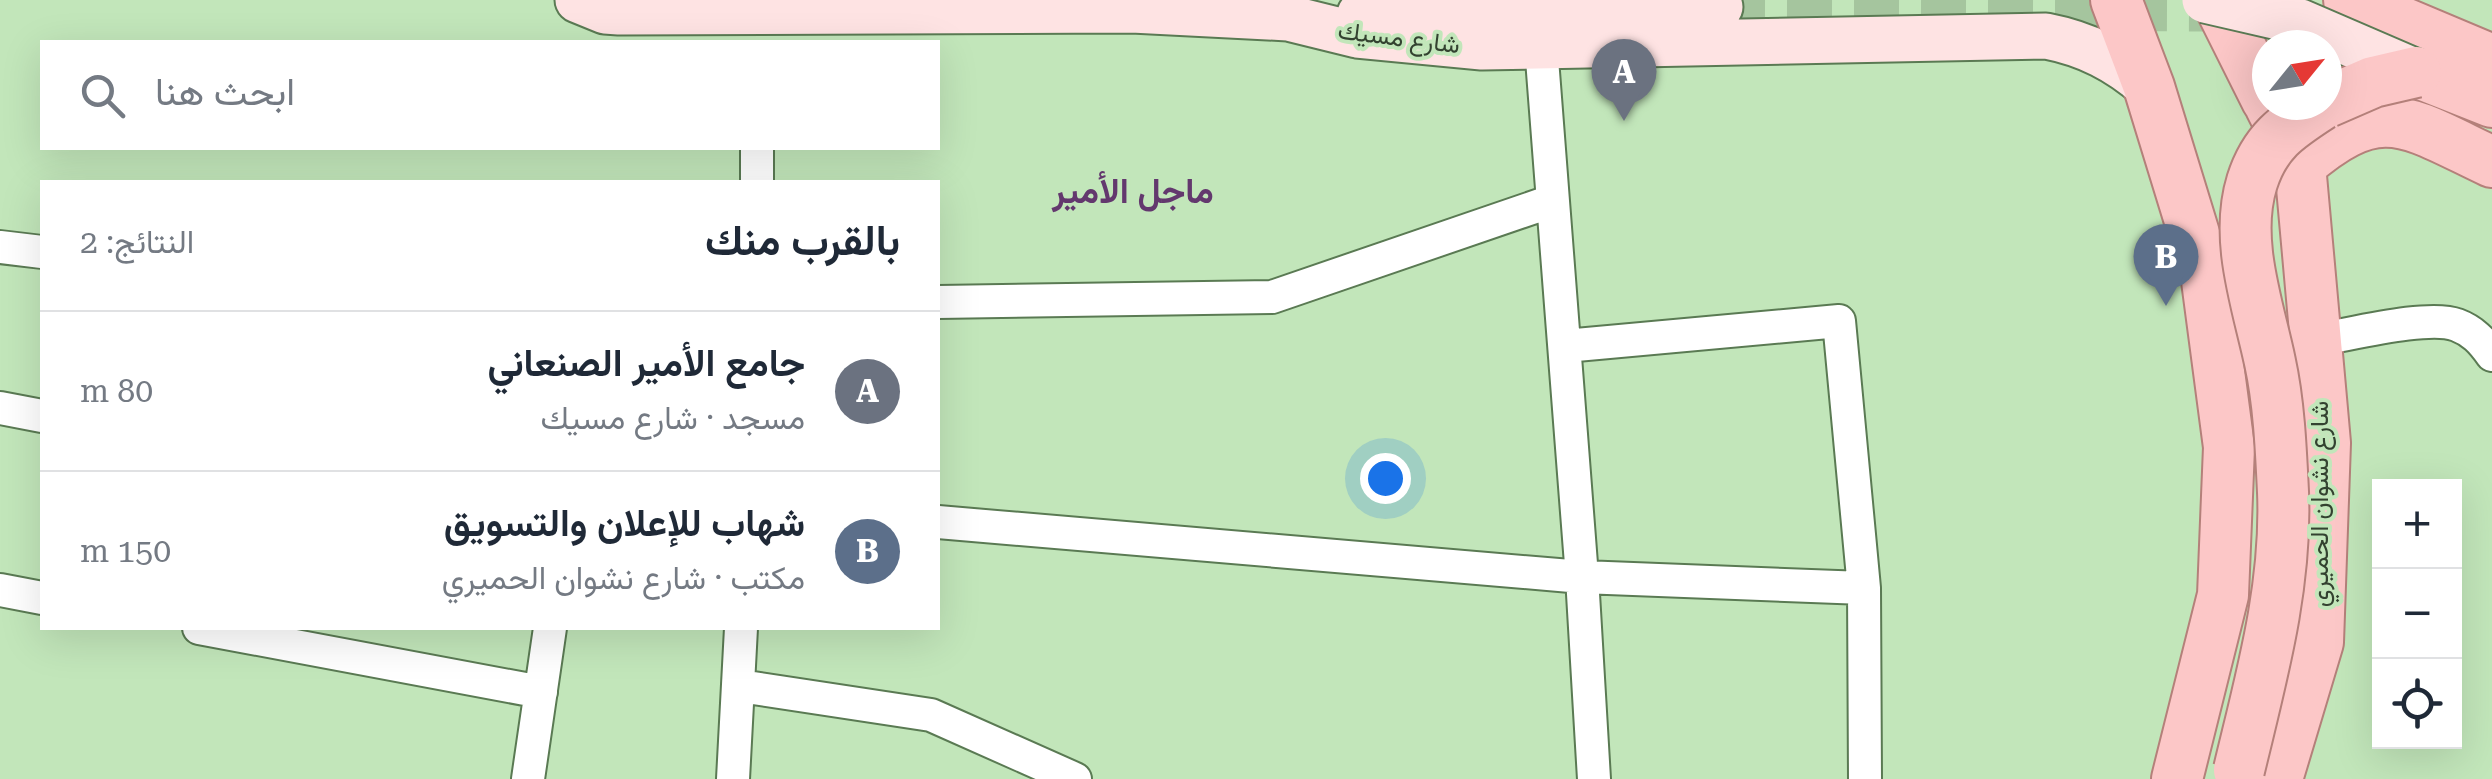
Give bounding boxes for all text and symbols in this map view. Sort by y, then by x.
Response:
street label: شارع مسيك [1336,16,1462,61]
north arrow [2252,30,2342,120]
pin: A [1592,38,1656,121]
search box [40,40,940,150]
icon: search [75,68,130,123]
text: ابحث هنا [155,70,295,114]
district label: ماجل الأمير [1051,171,1214,213]
text: بالقرب منك [705,216,900,265]
text: النتائج: 2 [80,223,194,261]
pin: B [2134,224,2198,306]
text: جامع الأمير الصنعاني [487,341,805,385]
text: 80 m [80,372,153,410]
text: A [856,372,879,410]
text: مسجد · شارع مسيك [541,399,805,437]
street label: شارع نشوان الحميري [2305,401,2340,607]
your location [1360,453,1411,504]
map controls [2372,479,2462,749]
button: + [2372,479,2462,569]
text: شهاب للإعلان والتسويق [444,501,805,545]
text: 150 m [80,532,171,570]
text: B [856,532,879,570]
text: مكتب · شارع نشوان الحميري [442,559,805,597]
button: − [2372,569,2462,659]
button: locate [2372,659,2462,749]

